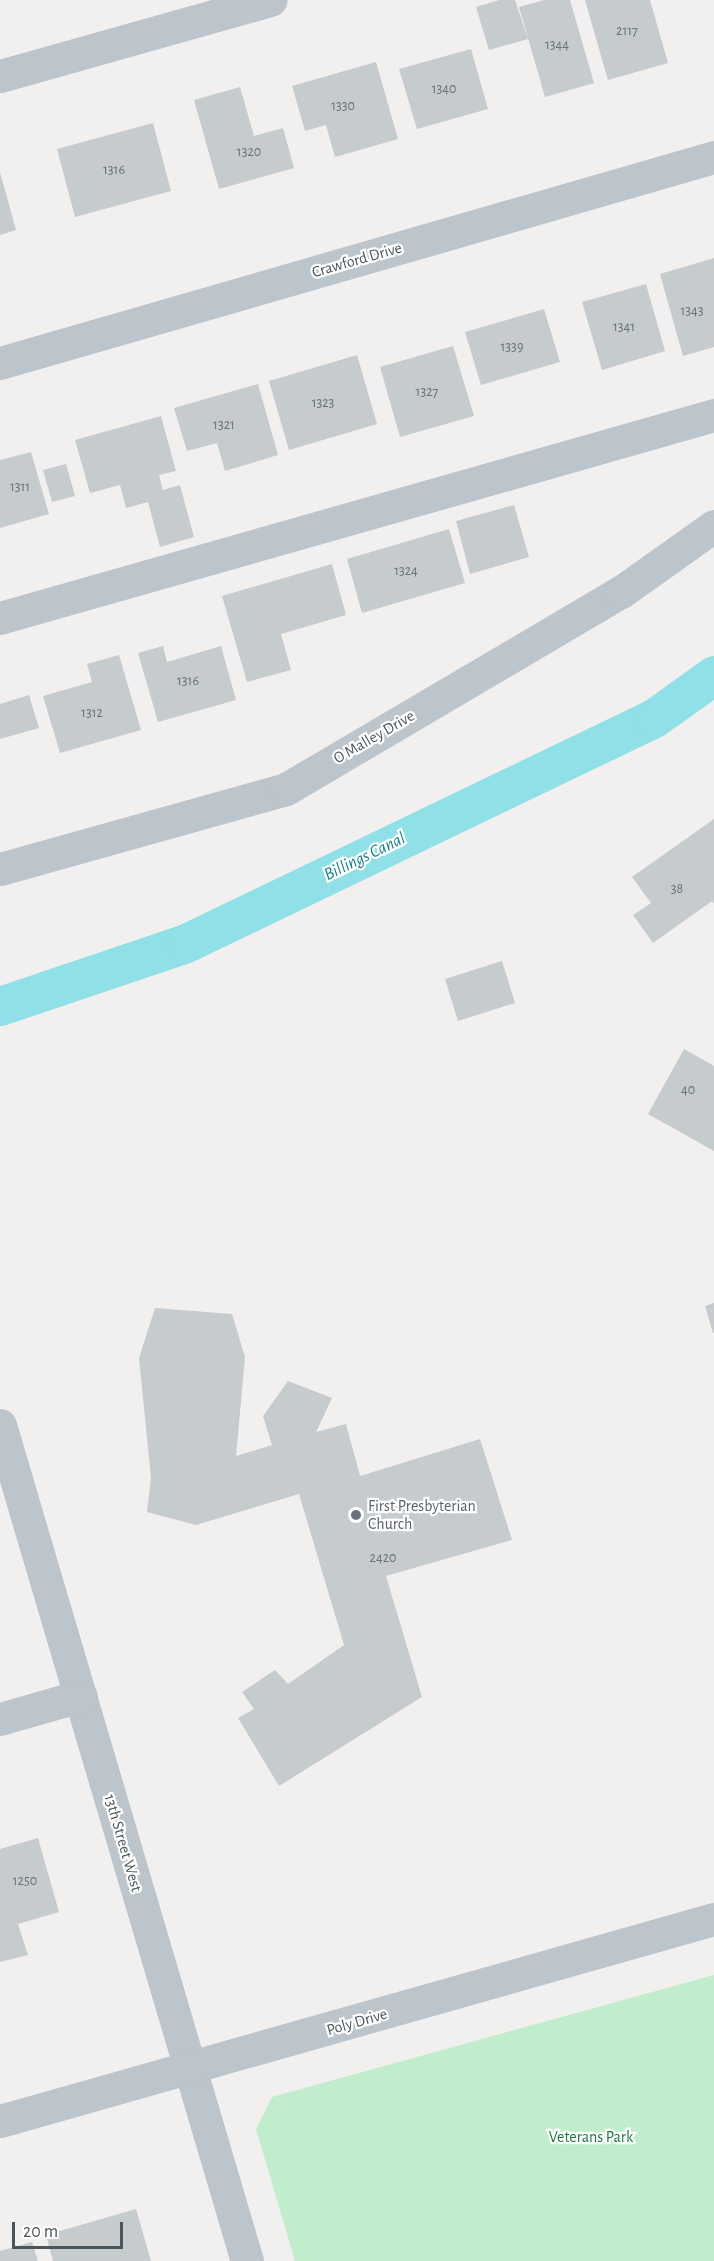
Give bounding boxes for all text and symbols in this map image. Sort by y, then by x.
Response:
house number: 2117 [616,23,638,39]
house number: 1344 [545,37,569,53]
house number: 1340 [432,81,456,97]
house number: 1330 [331,98,355,114]
house number: 1320 [237,144,261,160]
house number: 1316 [103,162,125,178]
street label: Crawford Drive [310,238,404,282]
house number: 1343 [680,303,704,319]
house number: 1341 [613,319,635,335]
house number: 1339 [501,339,523,355]
house number: 1327 [416,384,438,400]
house number: 1323 [312,395,334,411]
house number: 1321 [213,417,235,433]
house number: 1311 [10,479,30,495]
house number: 1324 [394,563,418,579]
house number: 1316 [177,673,199,689]
house number: 1312 [81,705,103,721]
street label: O Malley Drive [330,706,418,768]
water label: Billings Canal [321,828,409,886]
house number: 38 [671,881,683,897]
house number: 40 [681,1082,695,1098]
place label: First Presbyterian Church [368,1496,476,1534]
marker: First Presbyterian Church [349,1508,363,1522]
house number: 2420 [370,1550,396,1566]
street label: 13th Street West [100,1792,146,1894]
house number: 1250 [13,1873,37,1889]
street label: Poly Drive [324,2004,390,2040]
park label: Veterans Park [549,2127,633,2147]
scale bar [15,2210,126,2248]
text: 20 m [23,2223,58,2241]

